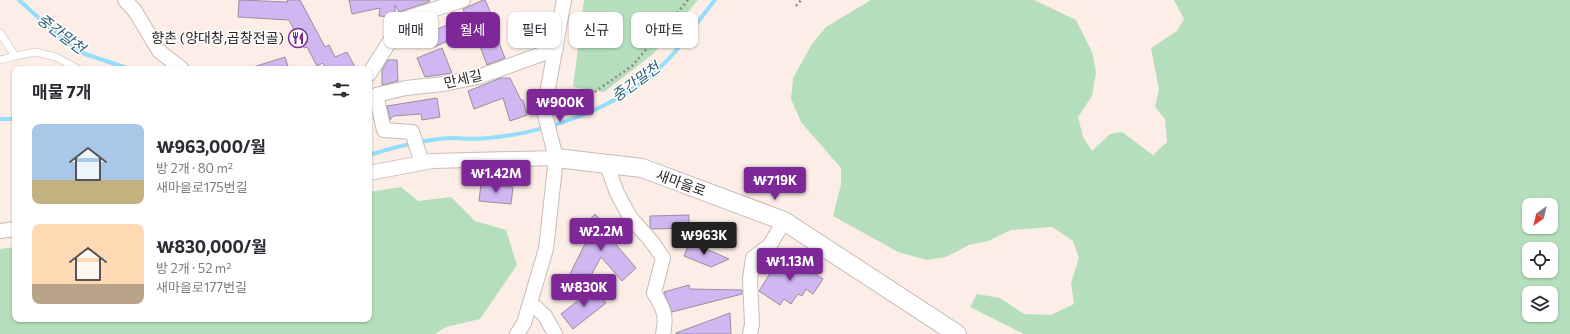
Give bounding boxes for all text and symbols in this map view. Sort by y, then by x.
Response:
water label: 중간말천 [34,9,91,58]
chip: 매매 [384,12,438,48]
chip: 월세 [446,12,500,48]
chip: 필터 [508,12,561,48]
chip: 신규 [569,12,623,48]
chip: 아파트 [631,12,698,48]
restaurant icon: 향촌 (양대창,곱창전골) [287,27,309,49]
place label: 향촌 (양대창,곱창전골) [151,29,284,46]
water label: 중간말천 [608,56,665,105]
street label: 만세길 [442,66,484,91]
icon: filters [330,79,352,101]
text: 매물 7개 [32,81,92,102]
pin: ₩900K [532,89,588,123]
text: ₩900K [536,94,584,110]
text: ₩963,000/월 [156,136,266,157]
icon: home [64,140,112,188]
text: 방 2개 · 80 m² [156,160,233,176]
pin: ₩1.42M [463,160,529,194]
text: ₩1.42M [470,165,522,181]
street label: 새마을로 [654,166,708,199]
pin: ₩719K [747,167,803,201]
text: ₩719K [753,172,797,188]
text: 새마을로175번길 [156,179,248,195]
north arrow [1522,198,1558,234]
map controls [1522,198,1558,322]
pin: ₩2.2M [573,218,629,252]
pin: ₩963K [676,222,732,256]
text: ₩2.2M [579,223,623,239]
text: ₩963K [681,227,727,243]
text: ₩830,000/월 [156,236,267,257]
icon: home [64,240,112,288]
button: locate [1522,242,1558,278]
pin: ₩1.13M [757,248,823,282]
text: ₩1.13M [766,253,814,269]
text: 방 2개 · 52 m² [156,260,231,276]
pin: ₩830K [556,274,612,308]
text: 새마을로177번길 [156,279,247,295]
text: ₩830K [560,279,608,295]
button: layers [1522,286,1558,322]

